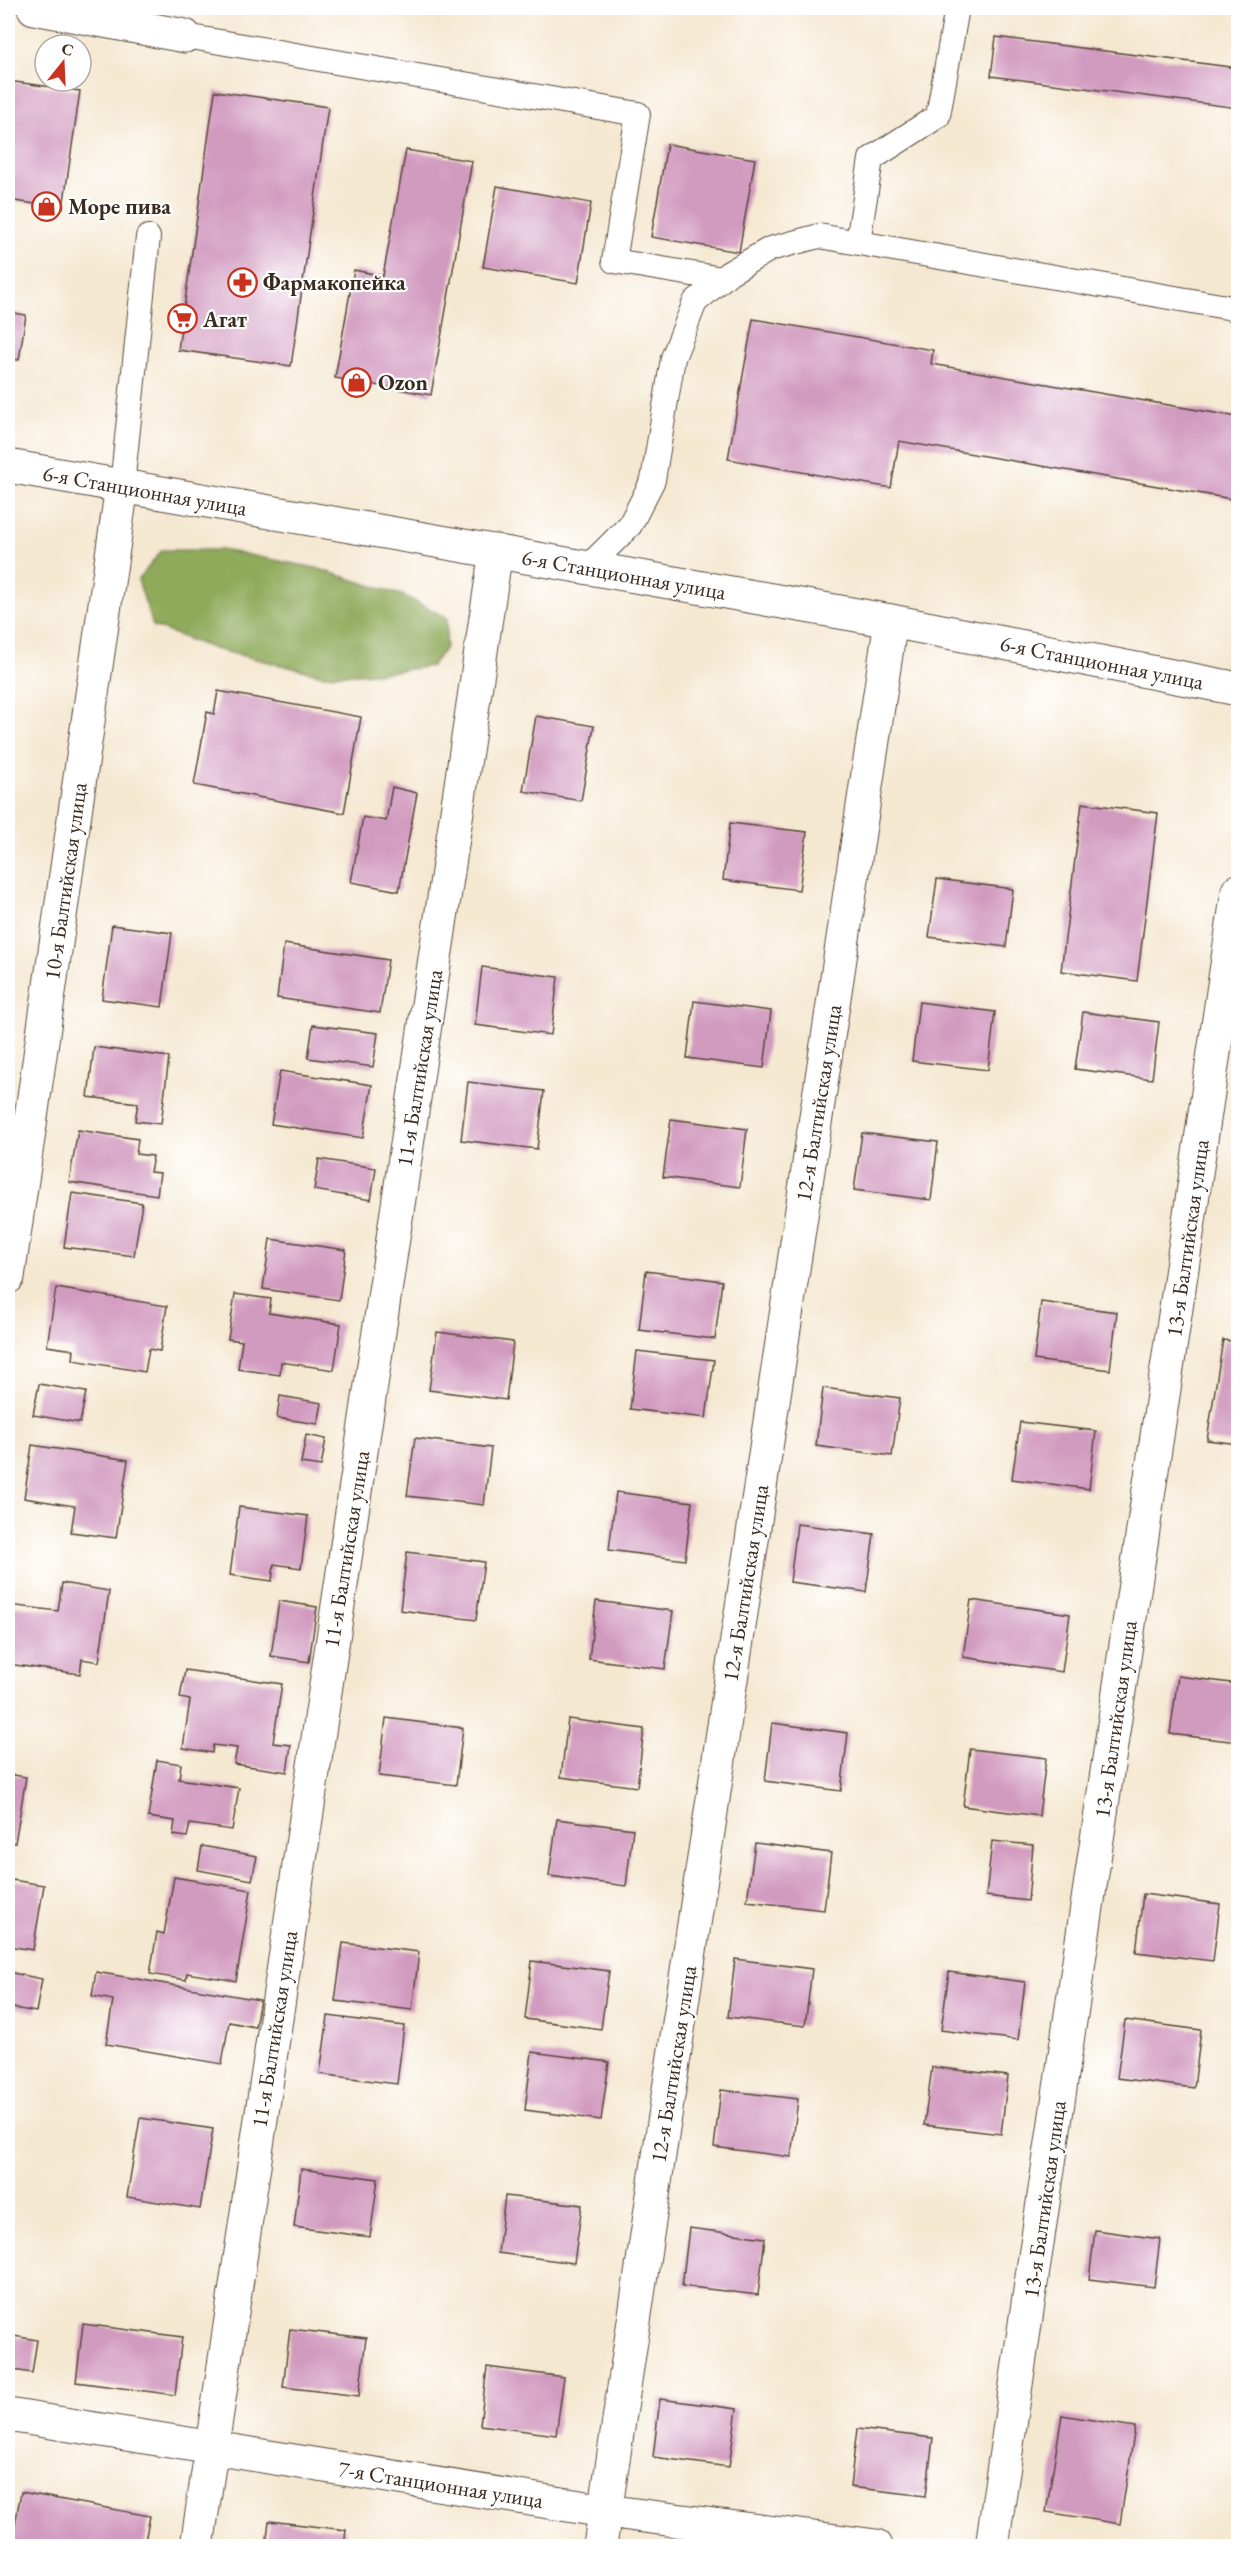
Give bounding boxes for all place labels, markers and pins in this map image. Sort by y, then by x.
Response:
shop icon: Море пива [31,190,63,222]
place label: Море пива [68,192,171,221]
pharmacy icon: Фармакопейка [226,266,258,298]
place label: Фармакопейка [263,268,406,297]
supermarket icon: Агат [166,303,198,335]
place label: Агат [202,305,247,334]
shop icon: Ozon [341,366,373,398]
place label: Ozon [378,368,428,397]

